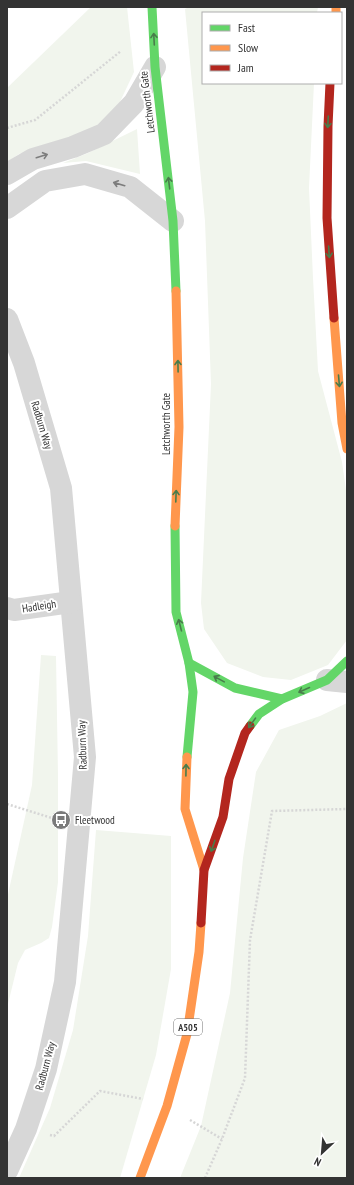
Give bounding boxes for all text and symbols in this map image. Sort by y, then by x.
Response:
legend [202,12,342,84]
text: Fast [238,20,256,35]
one-way arrow [150,33,157,46]
text: Slow [238,40,259,55]
text: Jam [237,60,254,75]
street label: Letchworth Gate [136,70,158,134]
one-way arrow [324,115,332,128]
one-way arrow [35,152,47,160]
one-way arrow [165,176,172,189]
one-way arrow [112,179,125,187]
one-way arrow [325,245,333,258]
one-way arrow [174,360,182,373]
one-way arrow [335,374,343,387]
street label: Letchworth Gate [159,392,173,455]
street label: Radburn Way [28,399,56,452]
one-way arrow [172,490,180,503]
street label: Hadleigh [21,596,57,616]
one-way arrow [175,619,183,632]
one-way arrow [213,675,225,683]
one-way arrow [299,686,311,694]
one-way arrow [248,718,257,729]
street label: Radburn Way [74,719,90,770]
one-way arrow [183,764,190,777]
bus stop icon: Fleetwood [50,809,72,831]
place label: Fleetwood [75,813,115,827]
one-way arrow [208,840,216,852]
road number: A505 [174,1019,202,1035]
street label: Radburn Way [32,1039,58,1092]
north arrow [302,1133,342,1173]
text: N [312,1154,323,1170]

